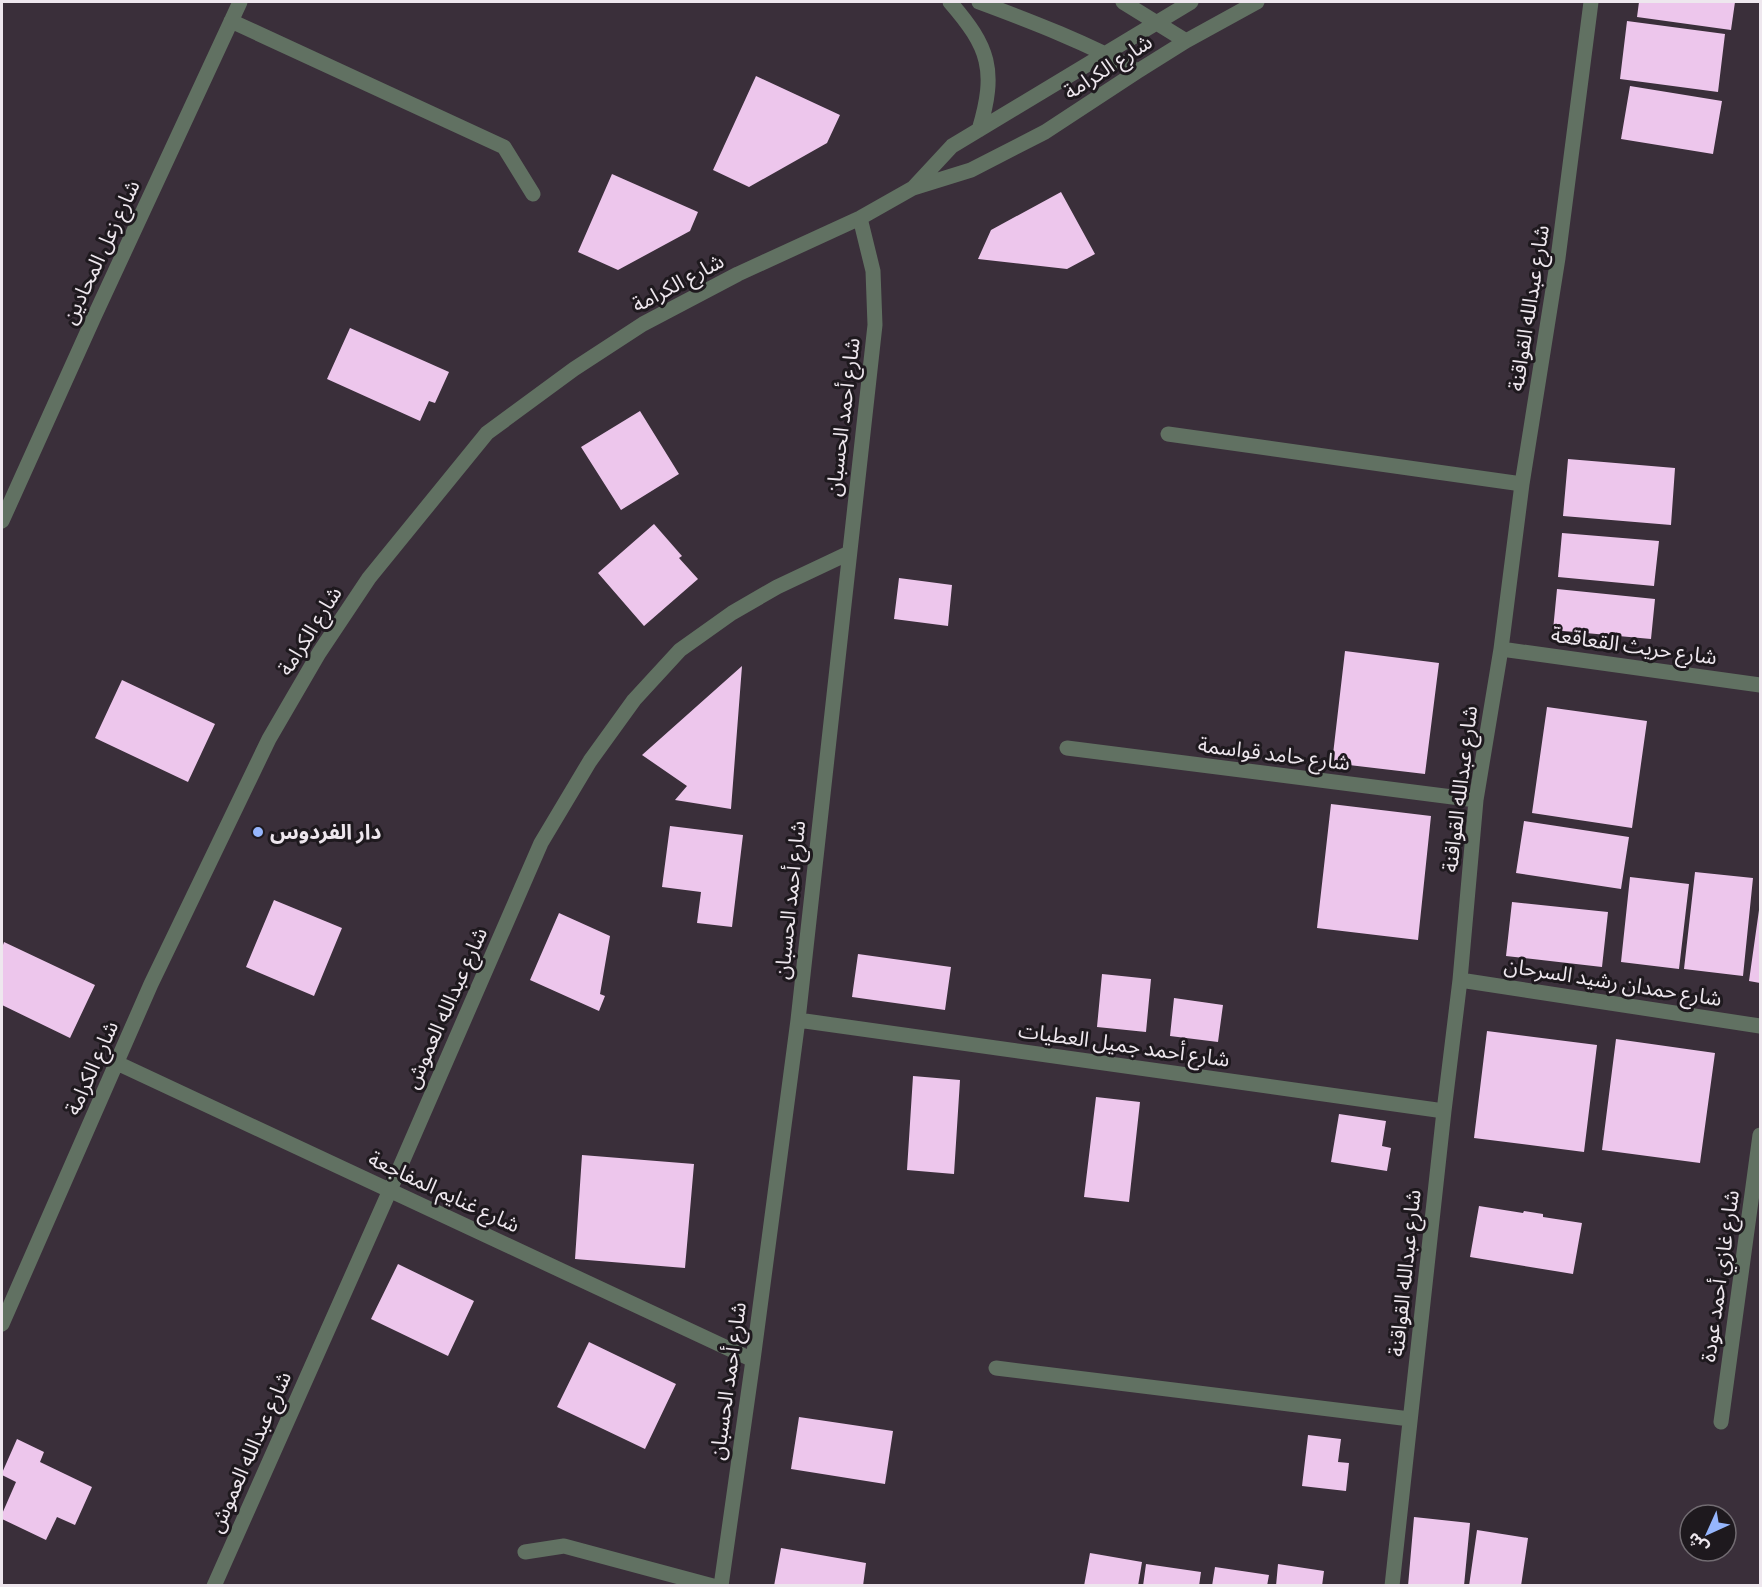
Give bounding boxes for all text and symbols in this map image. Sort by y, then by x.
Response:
street label: شارع الكرامة [1058,27,1158,107]
street label: شارع زعل المحادين [54,175,148,329]
street label: شارع عبدالله القواقنة [1501,223,1557,393]
street label: شارع الكرامة [627,246,729,320]
street label: شارع أحمد الحسبان [818,336,868,498]
street label: شارع الكرامة [271,581,349,681]
street label: شارع حريث القعاقعة [1549,620,1719,672]
street label: شارع عبدالله القواقنة [1435,704,1485,874]
street label: شارع حامد قواسمة [1196,730,1352,778]
place label: دار الفردوس [270,817,382,847]
street label: شارع أحمد الحسبان [767,819,813,981]
marker: دار الفردوس [251,825,265,839]
street label: شارع عبدالله العموش [397,922,495,1094]
street label: شارع حمدان رشيد السرحان [1502,950,1724,1014]
street label: شارع أحمد جميل العطيات [1016,1015,1232,1075]
street label: شارع الكرامة [58,1016,126,1120]
street label: شارع غنايم المفاجعة [363,1144,525,1240]
street label: شارع عبدالله القواقنة [1381,1188,1429,1358]
street label: شارع غازي أحمد عودة [1693,1188,1748,1364]
street label: شارع أحمد الحسبان [702,1300,754,1462]
street label: شارع عبدالله العموش [201,1366,299,1538]
north arrow [1678,1503,1738,1563]
text: ش [1683,1527,1714,1558]

